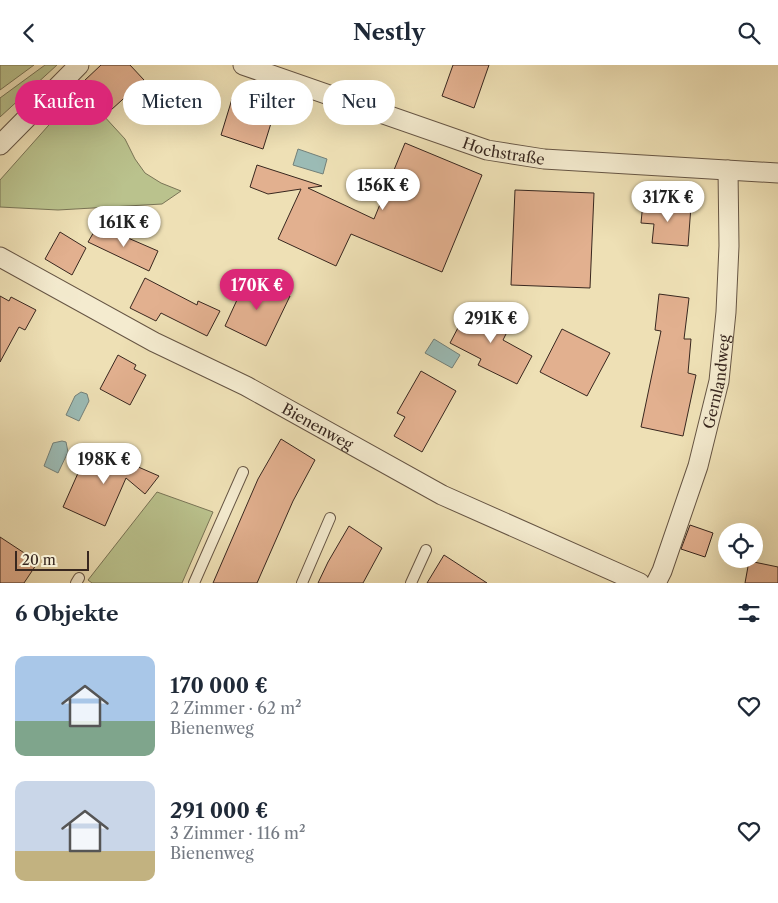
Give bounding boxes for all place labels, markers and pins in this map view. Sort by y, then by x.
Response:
pin: 156K € [342,169,424,211]
pin: 317K € [627,181,709,223]
pin: 161K € [83,205,165,248]
pin: 170K € [216,269,298,311]
pin: 291K € [450,301,532,344]
pin: 198K € [63,443,145,485]

